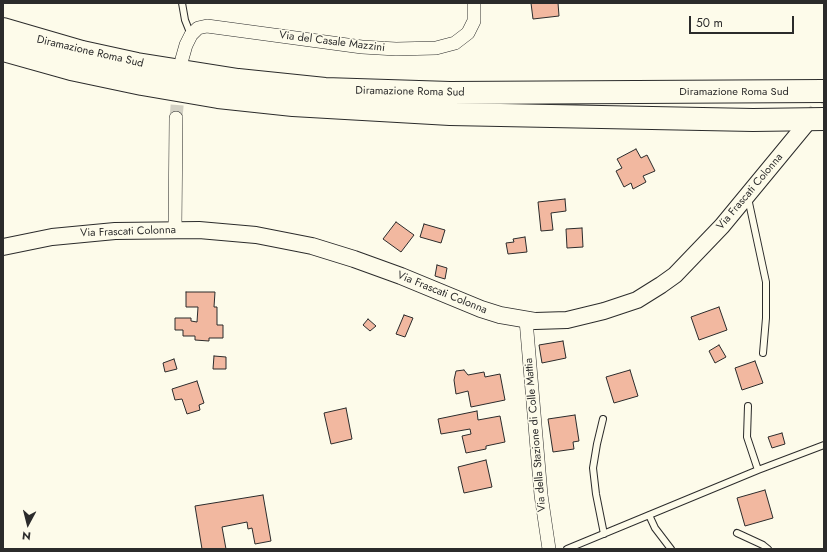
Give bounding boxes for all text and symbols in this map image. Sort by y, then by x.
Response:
scale bar [691,8,796,34]
text: 50 m [696,14,723,32]
street label: Via del Casale Mazzini [278,29,386,55]
street label: Diramazione Roma Sud [35,33,145,71]
street label: Diramazione Roma Sud [355,84,465,100]
street label: Diramazione Roma Sud [679,85,789,99]
street label: Via Frascati Colonna [714,151,786,233]
street label: Via Frascati Colonna [80,224,176,240]
street label: Via Frascati Colonna [395,269,489,317]
street label: Via della Stazione di Colle Mattia [523,357,549,513]
north arrow [8,504,48,544]
text: N [21,527,32,544]

